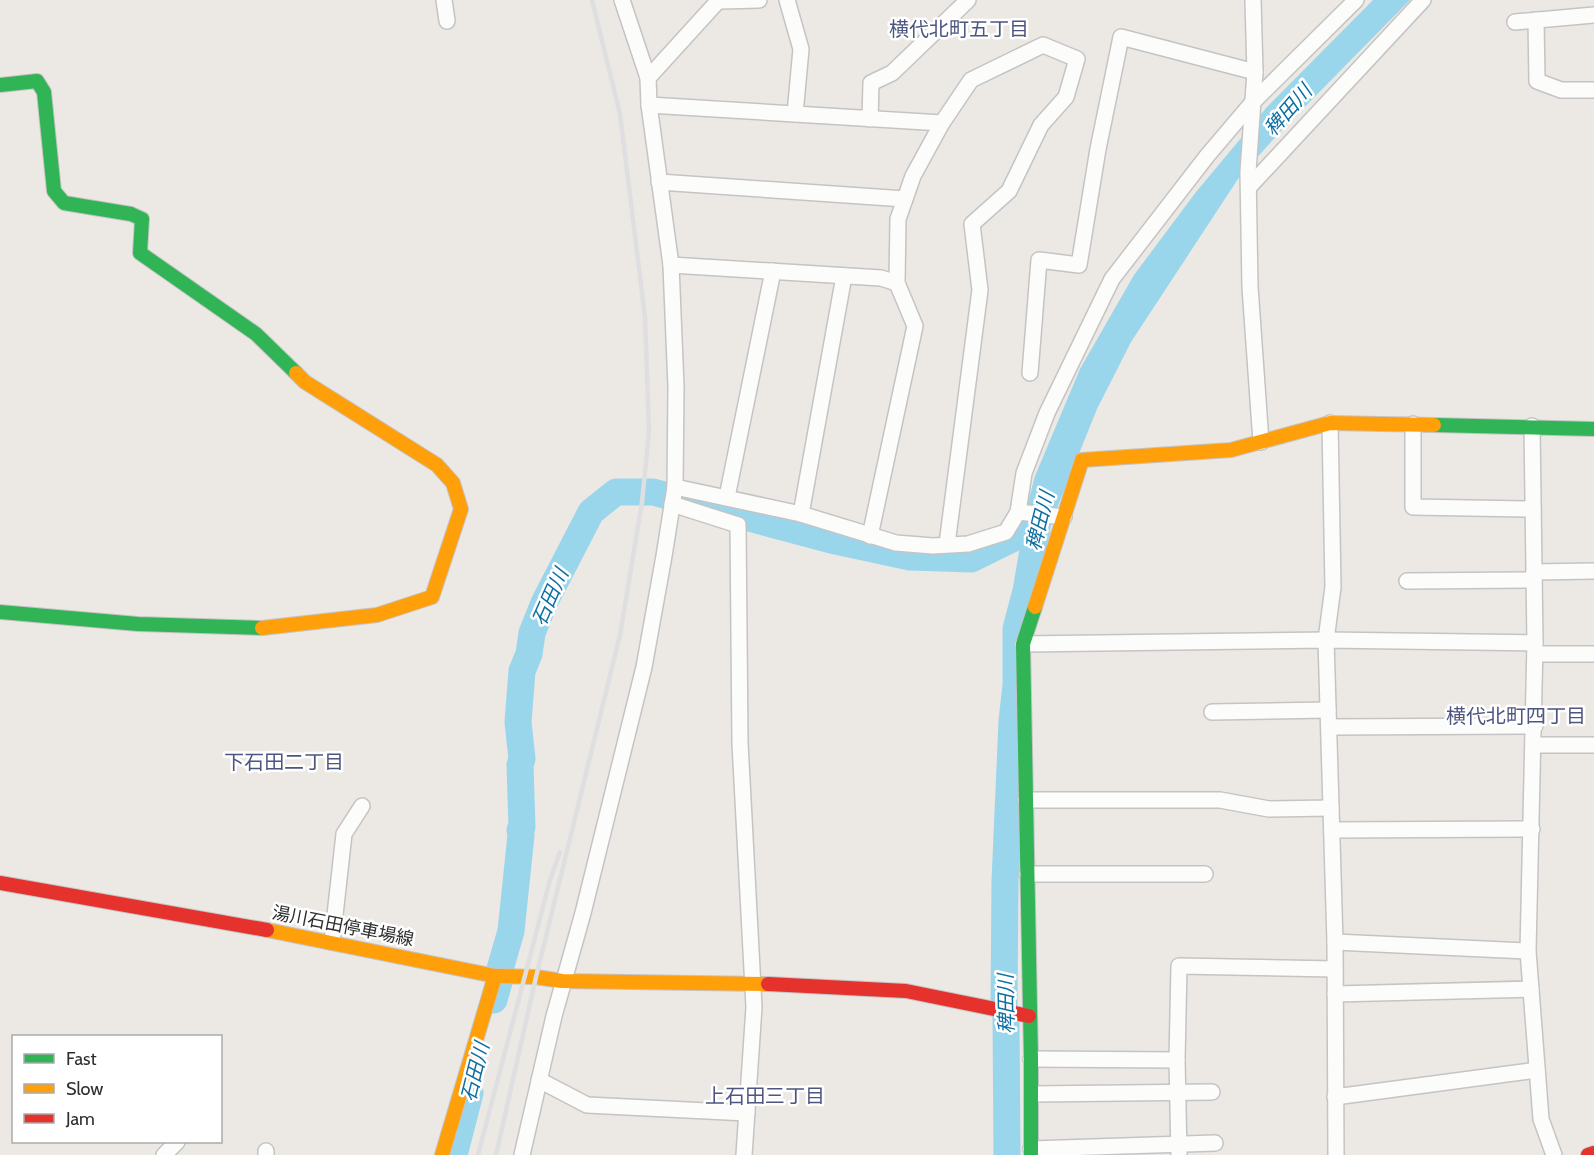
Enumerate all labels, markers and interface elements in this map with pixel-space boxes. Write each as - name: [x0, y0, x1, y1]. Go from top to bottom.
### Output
- district label: 横代北町五丁目: [889, 17, 1029, 41]
- water label: 稗田川: [1259, 78, 1318, 141]
- water label: 稗田川: [1021, 487, 1059, 553]
- water label: 石田川: [527, 563, 574, 629]
- district label: 横代北町四丁目: [1446, 704, 1586, 728]
- district label: 下石田二丁目: [224, 750, 344, 774]
- street label: 湯川石田停車場線: [270, 901, 416, 951]
- water label: 稗田川: [993, 972, 1019, 1034]
- legend: [12, 1035, 222, 1143]
- water label: 石田川: [456, 1038, 494, 1104]
- text: Fast: [66, 1048, 97, 1070]
- text: Slow: [66, 1078, 103, 1100]
- district label: 上石田三丁目: [705, 1084, 825, 1108]
- text: Jam: [65, 1108, 95, 1130]

